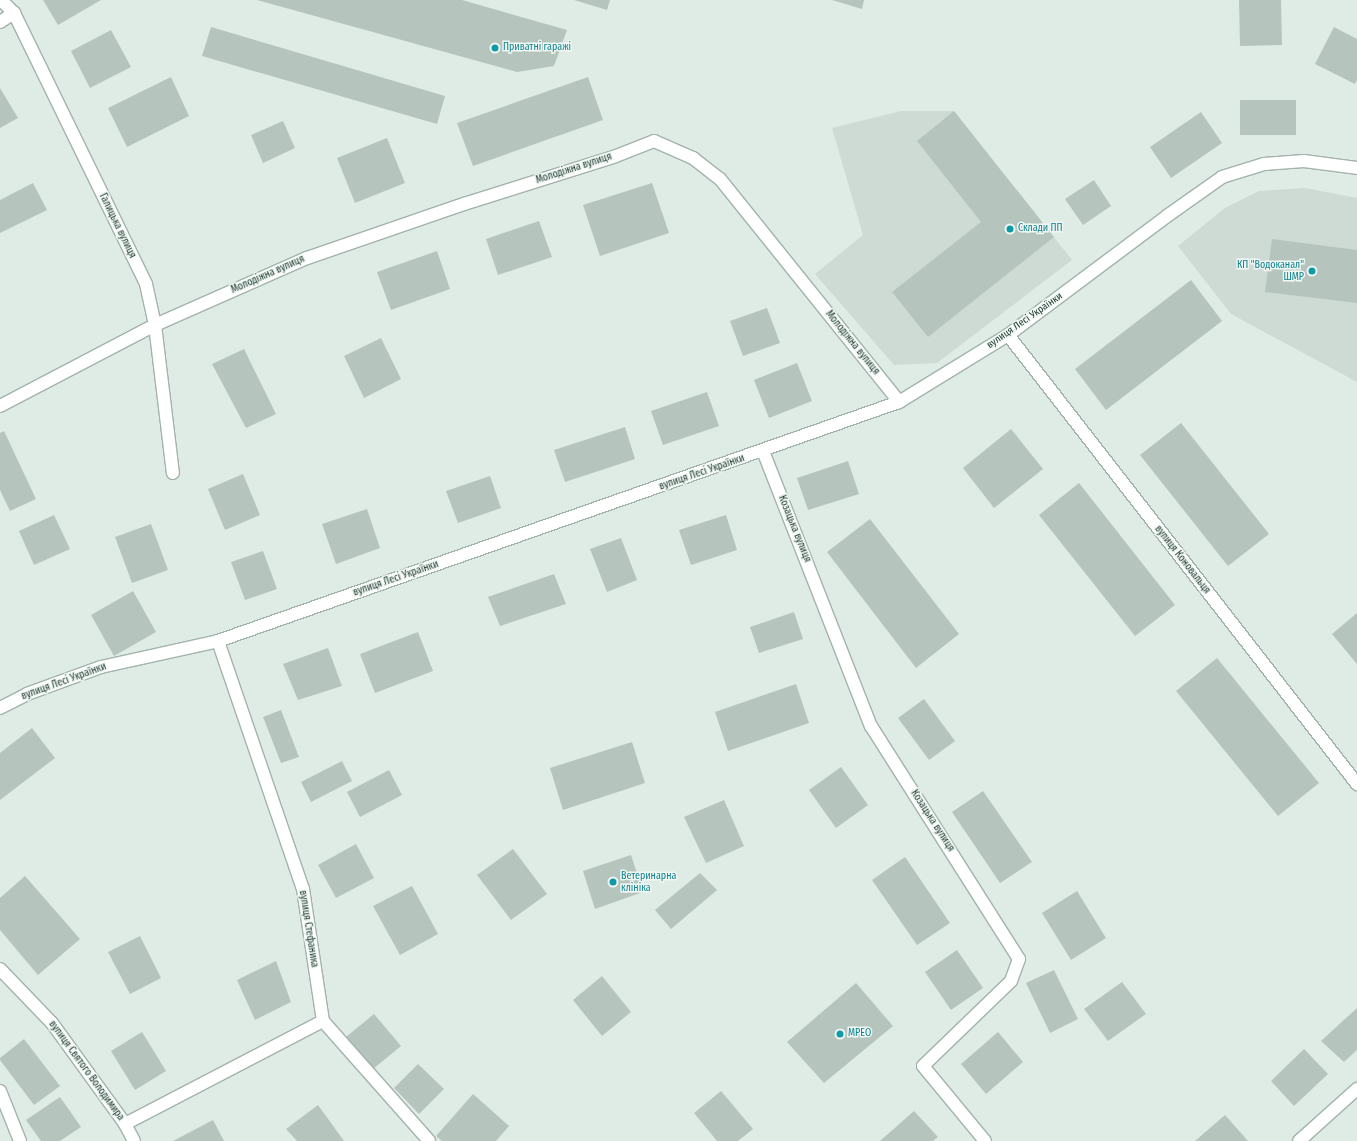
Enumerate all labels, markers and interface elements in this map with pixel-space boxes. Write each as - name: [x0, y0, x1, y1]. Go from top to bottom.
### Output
- place label: Приватні гаражі: [503, 42, 571, 54]
- marker: Приватні гаражі: [490, 43, 500, 53]
- street label: Молодіжна вулиця: [535, 151, 613, 187]
- street label: Галицька вулиця: [96, 192, 138, 260]
- place label: Склади ПП: [1018, 223, 1062, 235]
- marker: Склади ПП: [1005, 224, 1015, 234]
- street label: Молодіжна вулиця: [229, 253, 307, 297]
- place label: КП "Водоканал" ШМР: [1237, 259, 1304, 282]
- marker: КП "Водоканал" ШМР: [1307, 266, 1317, 276]
- street label: вулиця Лесі Українки: [985, 290, 1065, 352]
- street label: Молодіжна вулиця: [822, 308, 882, 378]
- street label: вулиця Лесі Українки: [658, 453, 746, 493]
- street label: Козацька вулиця: [775, 494, 813, 564]
- street label: вулиця Коновальця: [1152, 524, 1212, 596]
- street label: вулиця Лесі Українки: [352, 559, 440, 599]
- street label: вулиця Лесі Українки: [20, 661, 108, 703]
- street label: Козацька вулиця: [908, 788, 956, 854]
- place label: Ветеринарна клініка: [621, 870, 676, 894]
- marker: Ветеринарна клініка: [608, 877, 618, 887]
- street label: вулиця Стефаника: [296, 890, 320, 968]
- street label: вулиця Святого Володимира: [46, 1019, 126, 1123]
- place label: МРЕО: [848, 1028, 871, 1040]
- marker: МРЕО: [835, 1029, 845, 1039]

